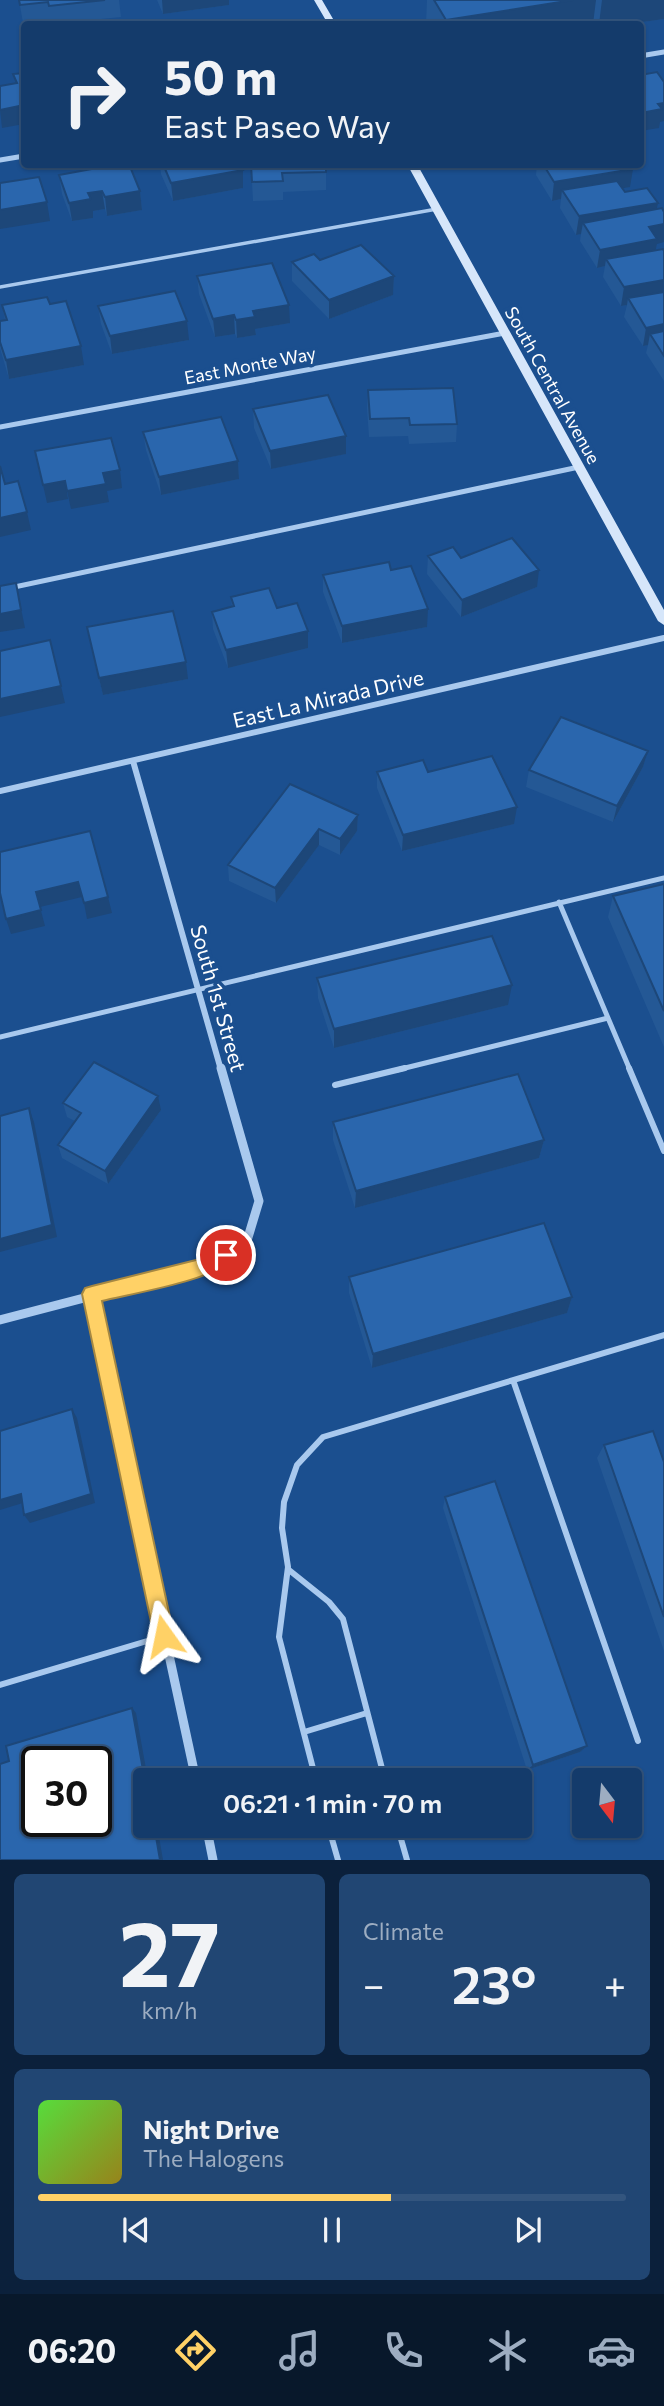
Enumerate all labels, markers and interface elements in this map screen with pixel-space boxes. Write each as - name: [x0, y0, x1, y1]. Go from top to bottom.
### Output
- text: 50 m: [164, 45, 277, 105]
- icon: right: [49, 49, 140, 140]
- text: East Paseo Way: [164, 105, 391, 145]
- street label: South Central Avenue: [501, 302, 605, 468]
- street label: East Monte Way: [182, 341, 318, 389]
- street label: East La Mirada Drive: [230, 664, 426, 732]
- street label: South 1st Street: [186, 922, 252, 1074]
- pin: [196, 1225, 256, 1285]
- icon: arrive: [207, 1236, 245, 1274]
- position arrow: [127, 1599, 201, 1673]
- speed limit sign: 30: [21, 1746, 112, 1837]
- north arrow: [572, 1768, 642, 1838]
- map controls: [572, 1768, 642, 1838]
- text: 06:21 · 1 min · 70 m: [223, 1787, 442, 1818]
- text: 27: [119, 1894, 220, 2006]
- text: Climate: [363, 1917, 444, 1945]
- text: 23°: [452, 1951, 537, 2015]
- text: −: [363, 1960, 385, 2007]
- text: +: [604, 1960, 626, 2007]
- text: km/h: [142, 1996, 197, 2024]
- text: Night Drive: [143, 2113, 279, 2144]
- text: The Halogens: [143, 2144, 284, 2172]
- icon: previous: [117, 2211, 155, 2249]
- icon: pause: [313, 2211, 351, 2249]
- icon: next: [509, 2211, 547, 2249]
- icon: directions: [171, 2326, 220, 2375]
- icon: music: [275, 2326, 324, 2375]
- icon: phone: [379, 2326, 428, 2375]
- icon: climate: [483, 2326, 532, 2375]
- icon: car: [587, 2326, 636, 2375]
- text: 06:20: [28, 2330, 116, 2370]

